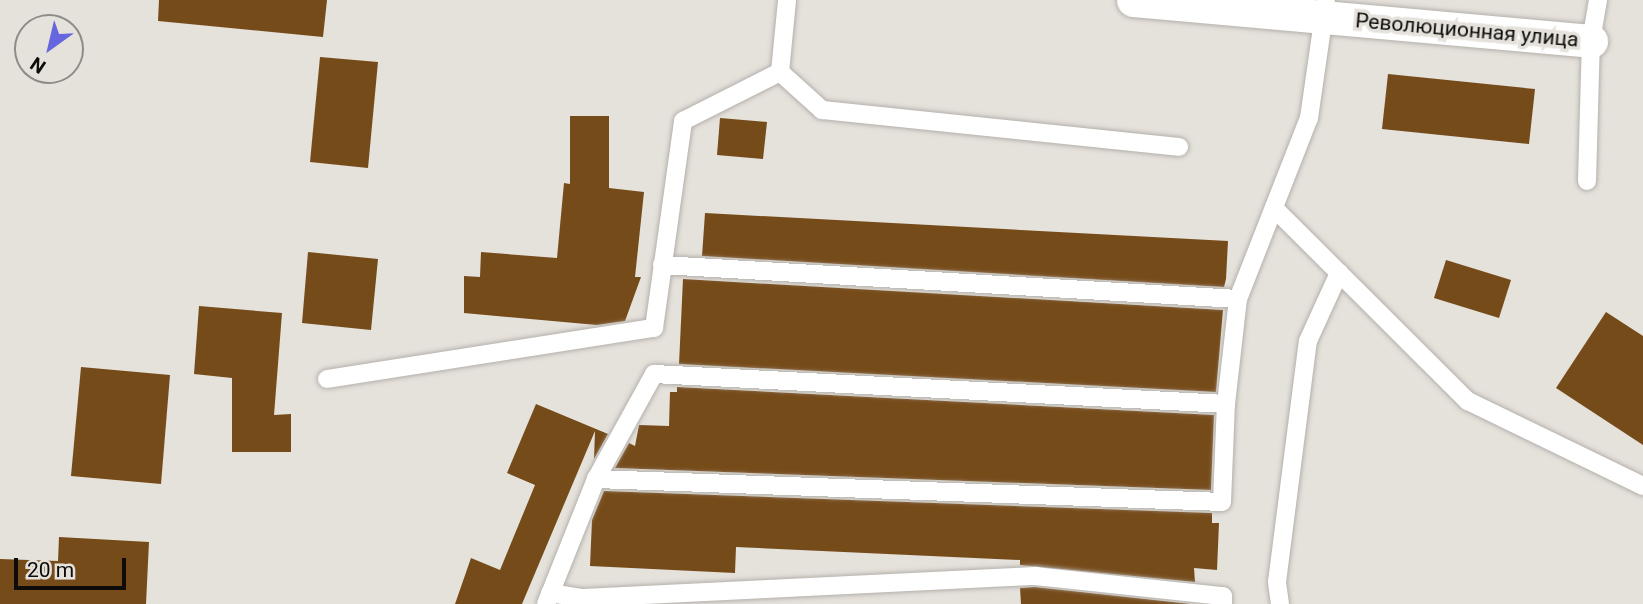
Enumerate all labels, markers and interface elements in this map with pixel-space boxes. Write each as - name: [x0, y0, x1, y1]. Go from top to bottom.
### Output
- street label: Революционная улица: [1354, 8, 1580, 52]
- north arrow: [14, 14, 84, 84]
- text: N: [26, 52, 50, 78]
- scale bar: [18, 544, 130, 588]
- text: 20 m: [27, 558, 74, 582]

